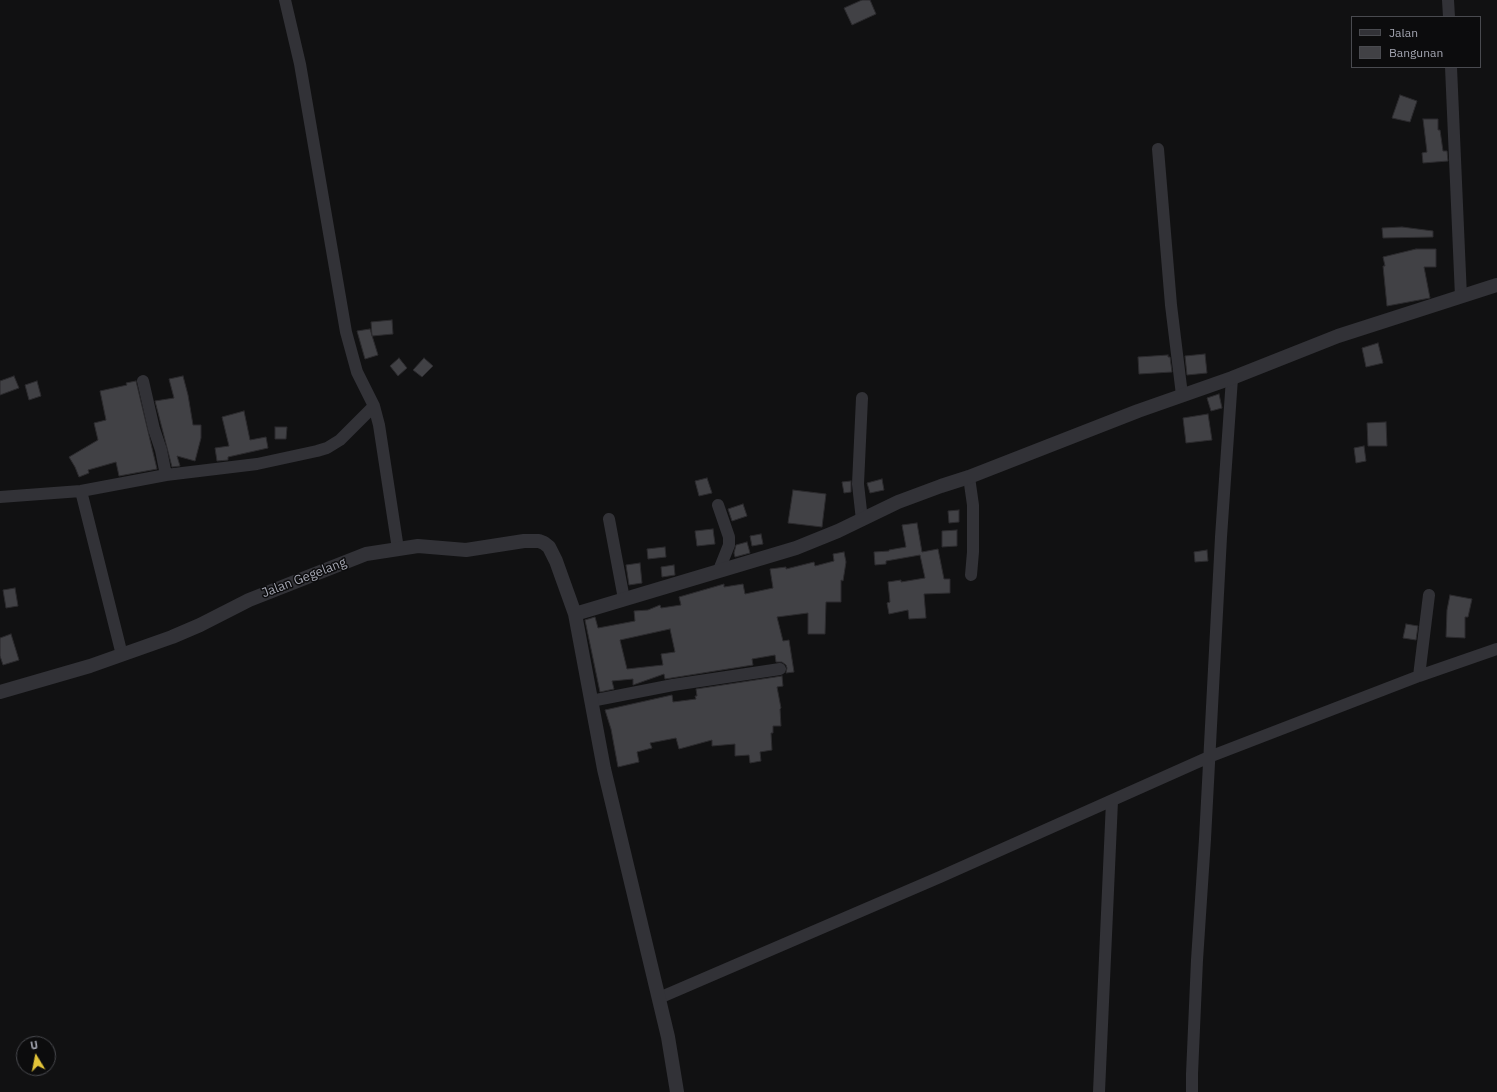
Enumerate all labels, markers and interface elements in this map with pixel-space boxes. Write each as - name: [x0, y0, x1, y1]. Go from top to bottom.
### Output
- legend: [1351, 16, 1481, 68]
- text: Jalan: [1389, 25, 1418, 40]
- text: Bangunan: [1389, 45, 1443, 60]
- street label: Jalan Gegelang: [260, 555, 348, 601]
- north arrow: [16, 1036, 56, 1076]
- text: U: [29, 1038, 39, 1053]

